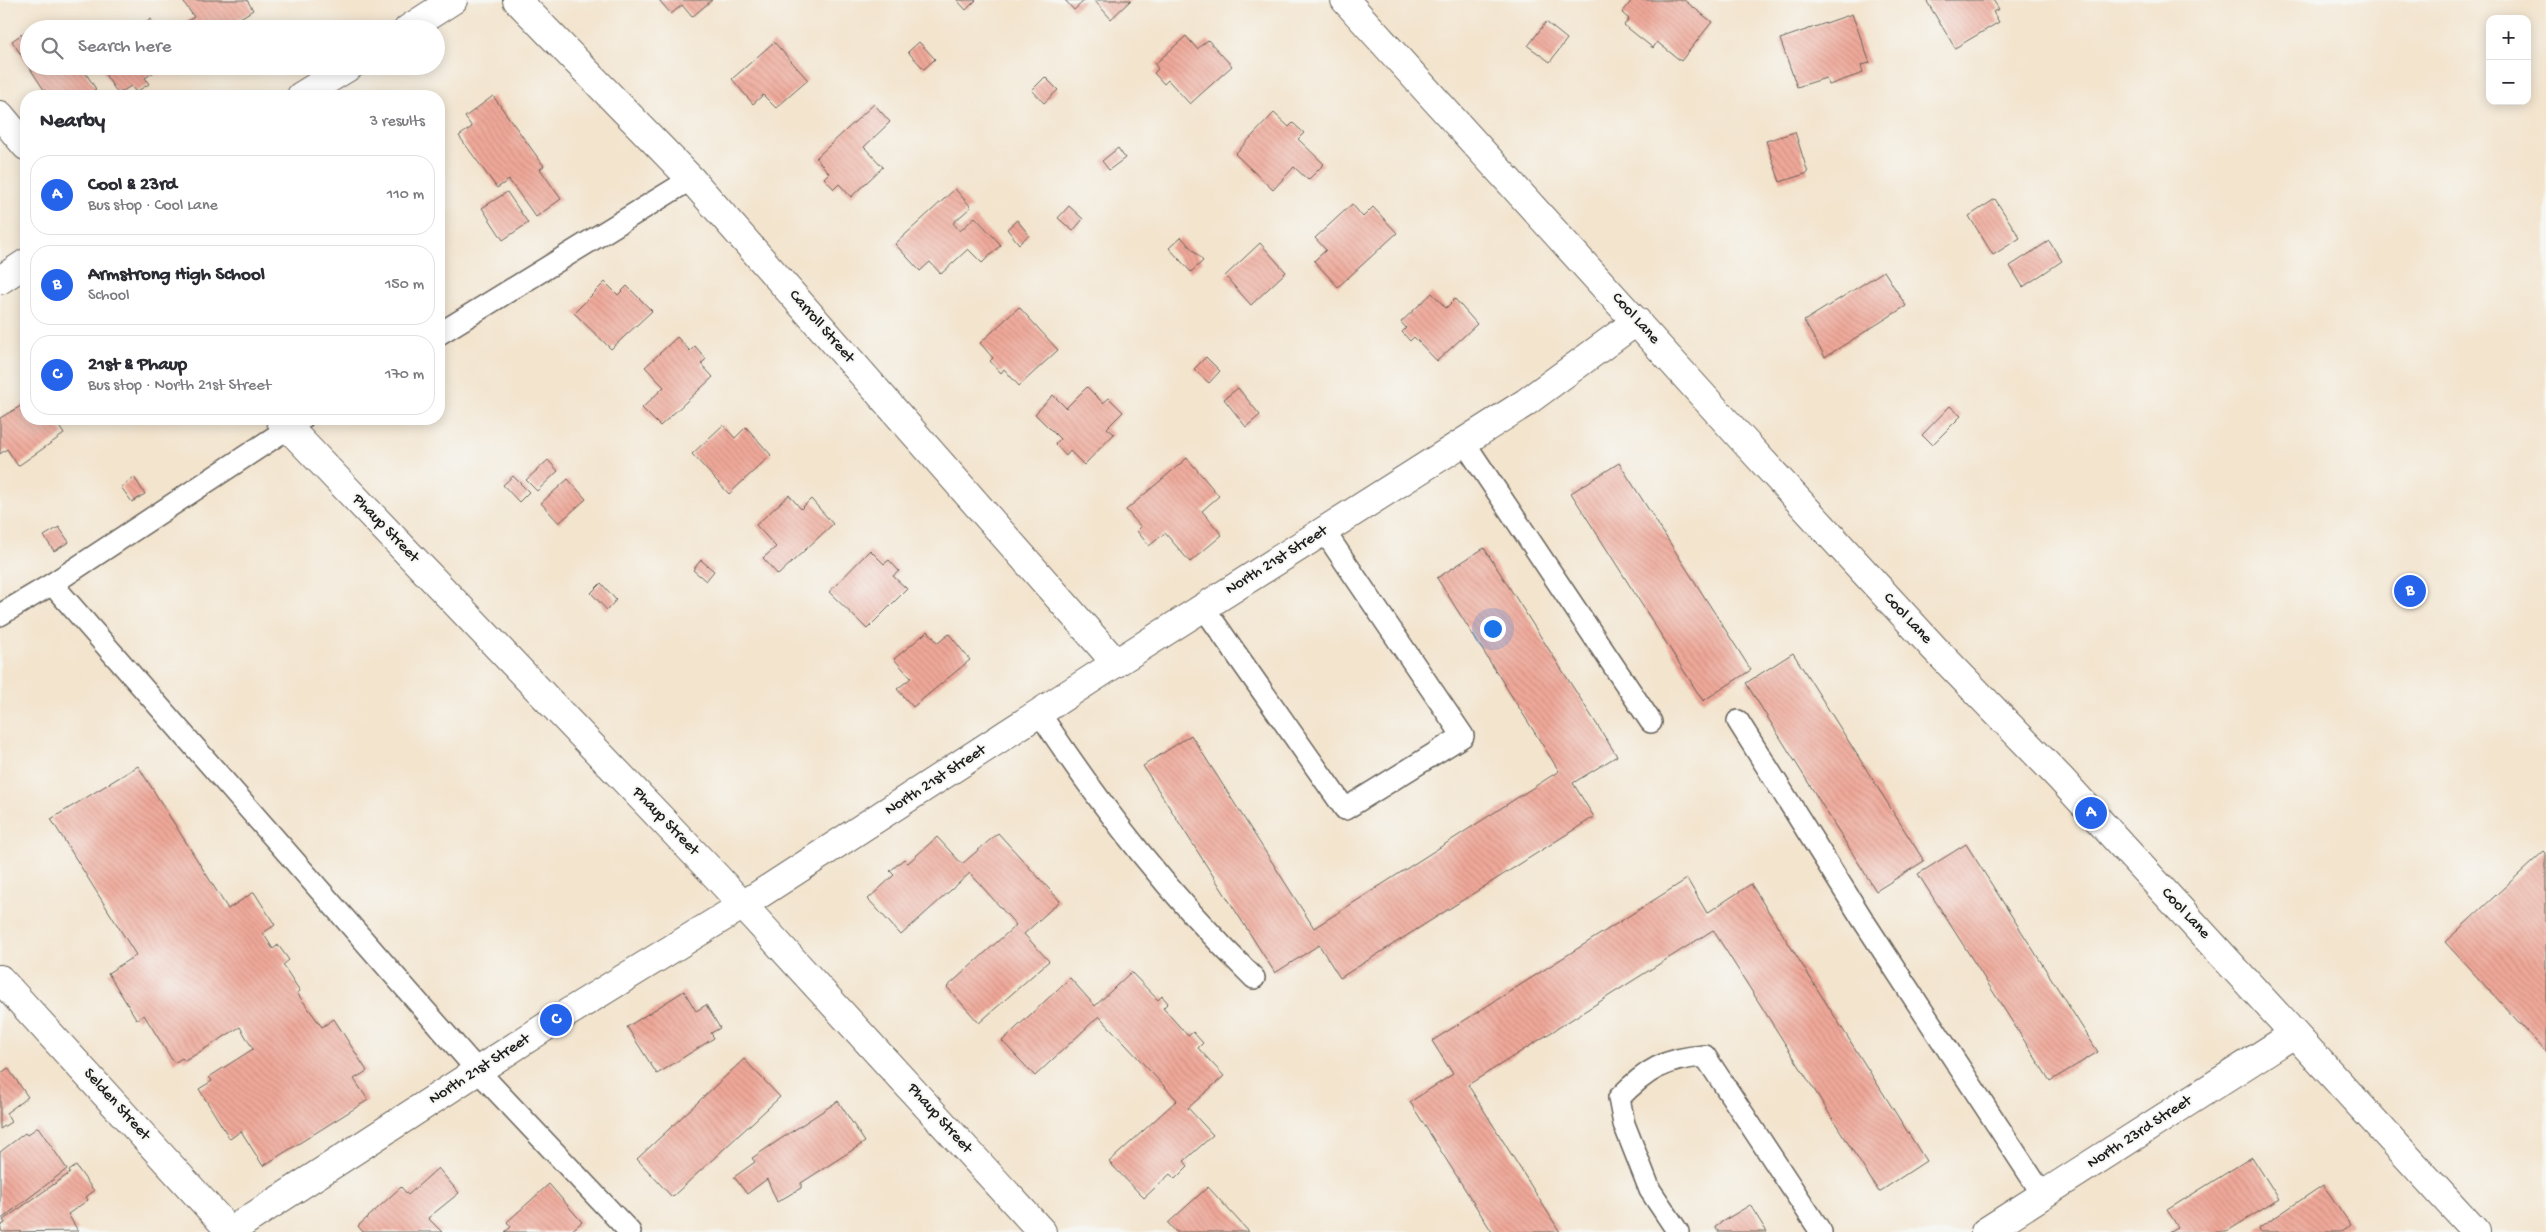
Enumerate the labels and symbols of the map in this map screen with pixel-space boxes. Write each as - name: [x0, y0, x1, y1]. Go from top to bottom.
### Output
- street label: Carroll Street: [784, 287, 859, 369]
- street label: Cool Lane: [1607, 289, 1664, 349]
- street label: Phaup Street: [347, 490, 423, 568]
- street label: North 21st Street: [1223, 521, 1333, 600]
- pin: B: [2394, 572, 2426, 610]
- street label: Cool Lane: [1878, 589, 1936, 649]
- your location: [1480, 616, 1506, 642]
- street label: North 21st Street: [882, 741, 991, 821]
- street label: Phaup Street: [627, 783, 703, 861]
- pin: A: [2075, 794, 2107, 832]
- street label: Cool Lane: [2156, 884, 2214, 944]
- pin: C: [540, 1001, 572, 1039]
- street label: North 21st Street: [426, 1030, 535, 1110]
- street label: Selden Street: [79, 1065, 154, 1146]
- street label: Phaup Street: [902, 1079, 977, 1159]
- street label: North 23rd Street: [2084, 1091, 2197, 1174]

